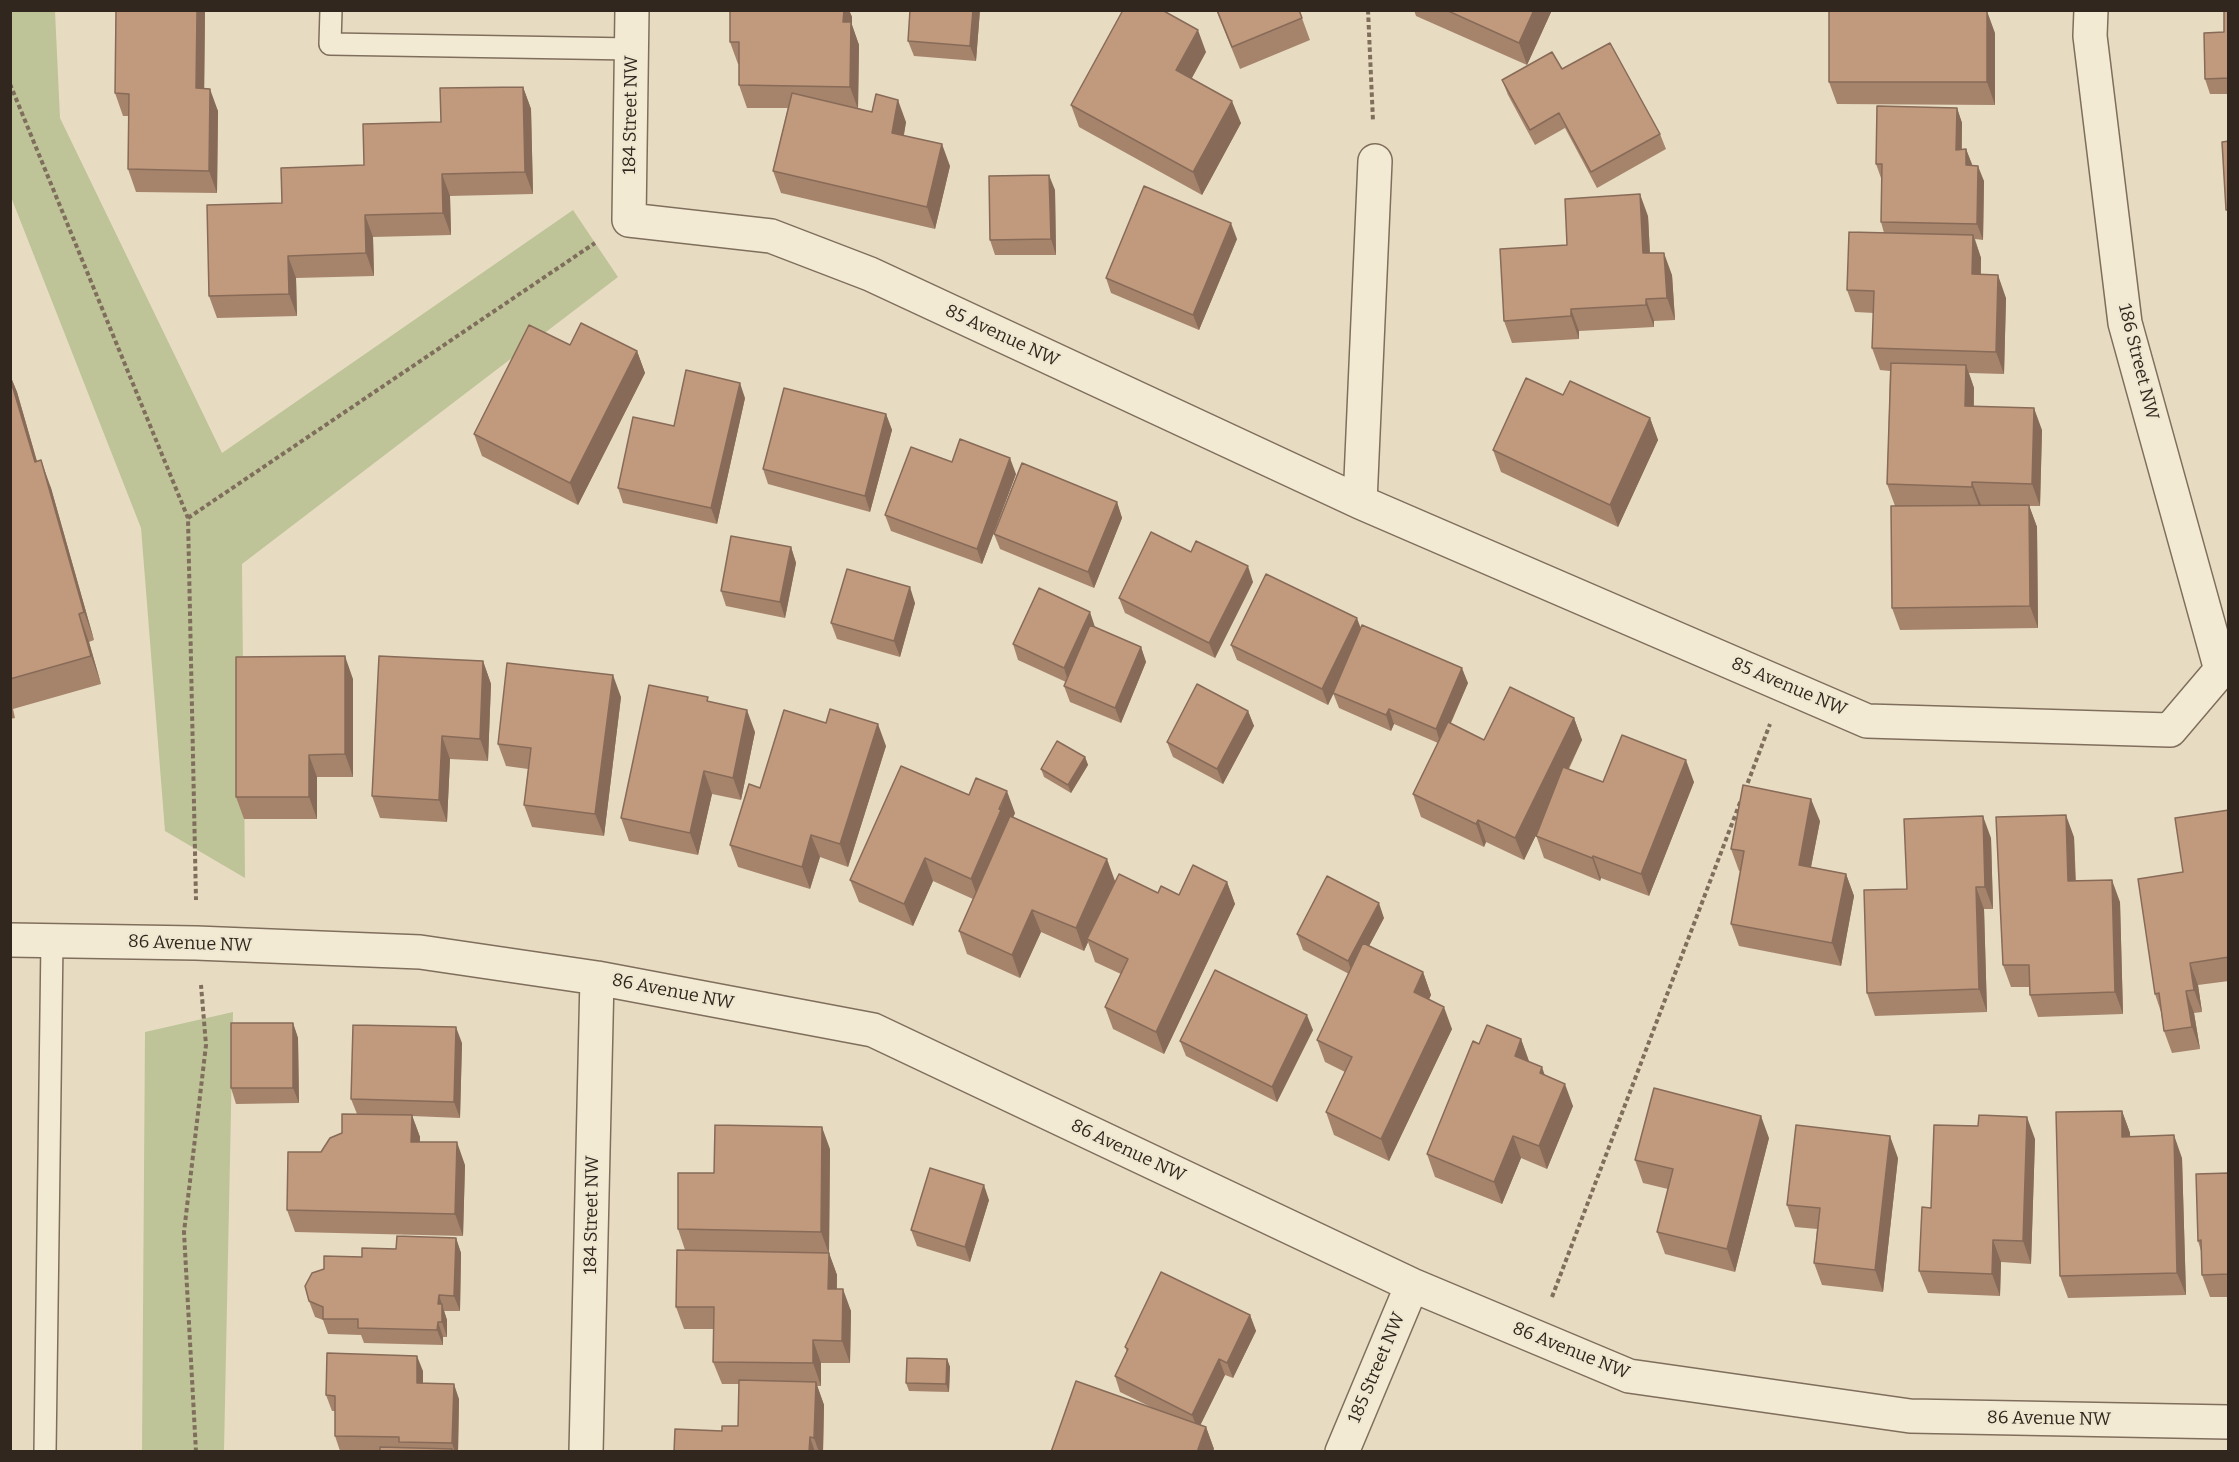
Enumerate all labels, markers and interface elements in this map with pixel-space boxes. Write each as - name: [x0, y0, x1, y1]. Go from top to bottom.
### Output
- street label: 184 Street NW: [619, 55, 643, 175]
- street label: 85 Avenue NW: [942, 300, 1062, 372]
- street label: 186 Street NW: [2113, 302, 2163, 422]
- street label: 85 Avenue NW: [1728, 653, 1850, 721]
- street label: 86 Avenue NW: [128, 931, 252, 957]
- street label: 86 Avenue NW: [610, 970, 736, 1014]
- street label: 86 Avenue NW: [1067, 1115, 1189, 1187]
- street label: 184 Street NW: [580, 1155, 604, 1275]
- street label: 185 Street NW: [1344, 1309, 1410, 1427]
- street label: 86 Avenue NW: [1509, 1318, 1633, 1384]
- street label: 86 Avenue NW: [1987, 1407, 2111, 1431]

